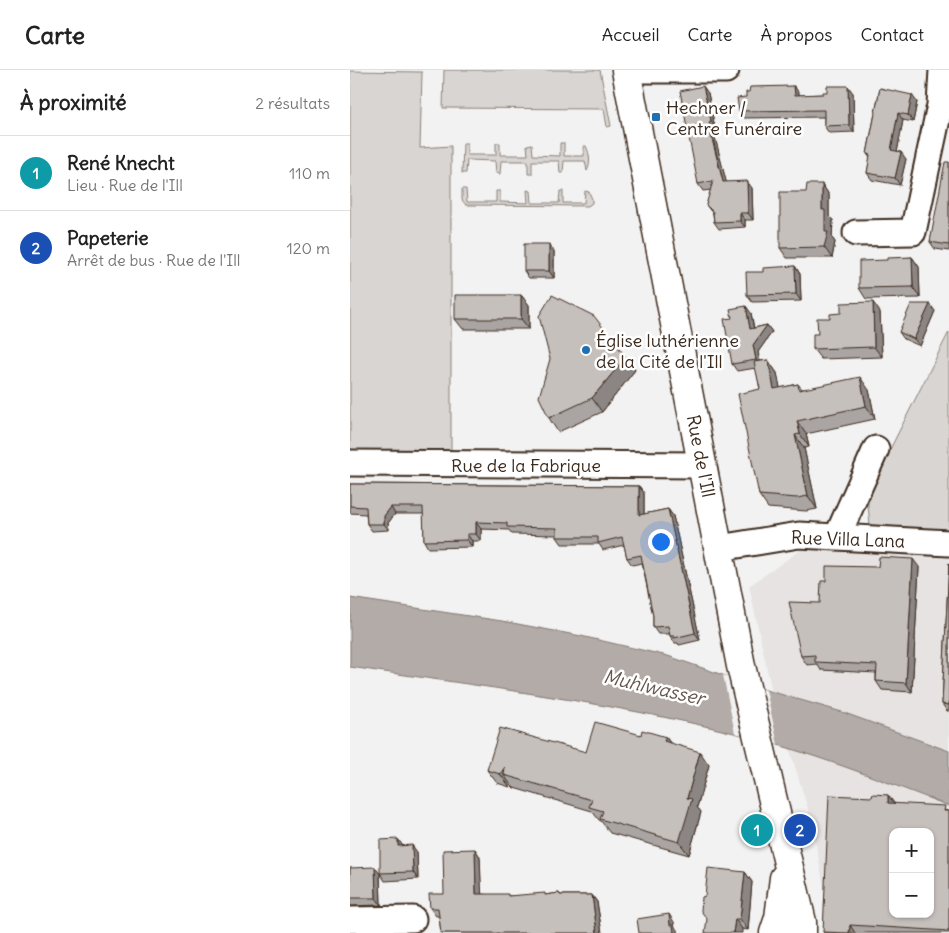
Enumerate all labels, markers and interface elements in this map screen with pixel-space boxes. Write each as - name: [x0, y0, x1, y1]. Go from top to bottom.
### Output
- text: Carte: [25, 20, 85, 50]
- text: Accueil: [602, 23, 660, 46]
- text: Carte: [688, 23, 733, 46]
- text: À propos: [761, 23, 832, 46]
- text: Contact: [860, 23, 924, 46]
- text: À proximité: [20, 89, 127, 116]
- text: 2 résultats: [255, 93, 330, 113]
- place label: Hechner / Centre Funéraire: [666, 96, 802, 140]
- marker: Hechner / Centre Funéraire: [650, 111, 662, 123]
- text: René Knecht: [67, 151, 175, 175]
- text: 1: [33, 163, 39, 183]
- text: 110 m: [289, 163, 330, 183]
- text: Lieu · Rue de l'Ill: [67, 175, 183, 195]
- text: Papeterie: [67, 226, 149, 250]
- text: 2: [32, 238, 40, 258]
- text: 120 m: [287, 238, 330, 258]
- text: Arrêt de bus · Rue de l'Ill: [67, 250, 240, 270]
- place label: Église luthérienne de la Cité de l'Ill: [596, 329, 739, 373]
- marker: Église luthérienne de la Cité de l'Ill: [580, 344, 592, 356]
- street label: Rue de l'Ill: [682, 413, 720, 499]
- street label: Rue de la Fabrique: [451, 454, 601, 477]
- street label: Rue Villa Lana: [790, 526, 906, 552]
- your location: [648, 529, 674, 555]
- water label: Muhlwasser: [601, 664, 709, 711]
- pin: 1: [741, 811, 773, 849]
- pin: 2: [784, 811, 816, 849]
- map controls: [889, 828, 934, 918]
- button: +: [889, 828, 934, 873]
- button: −: [889, 873, 934, 918]

